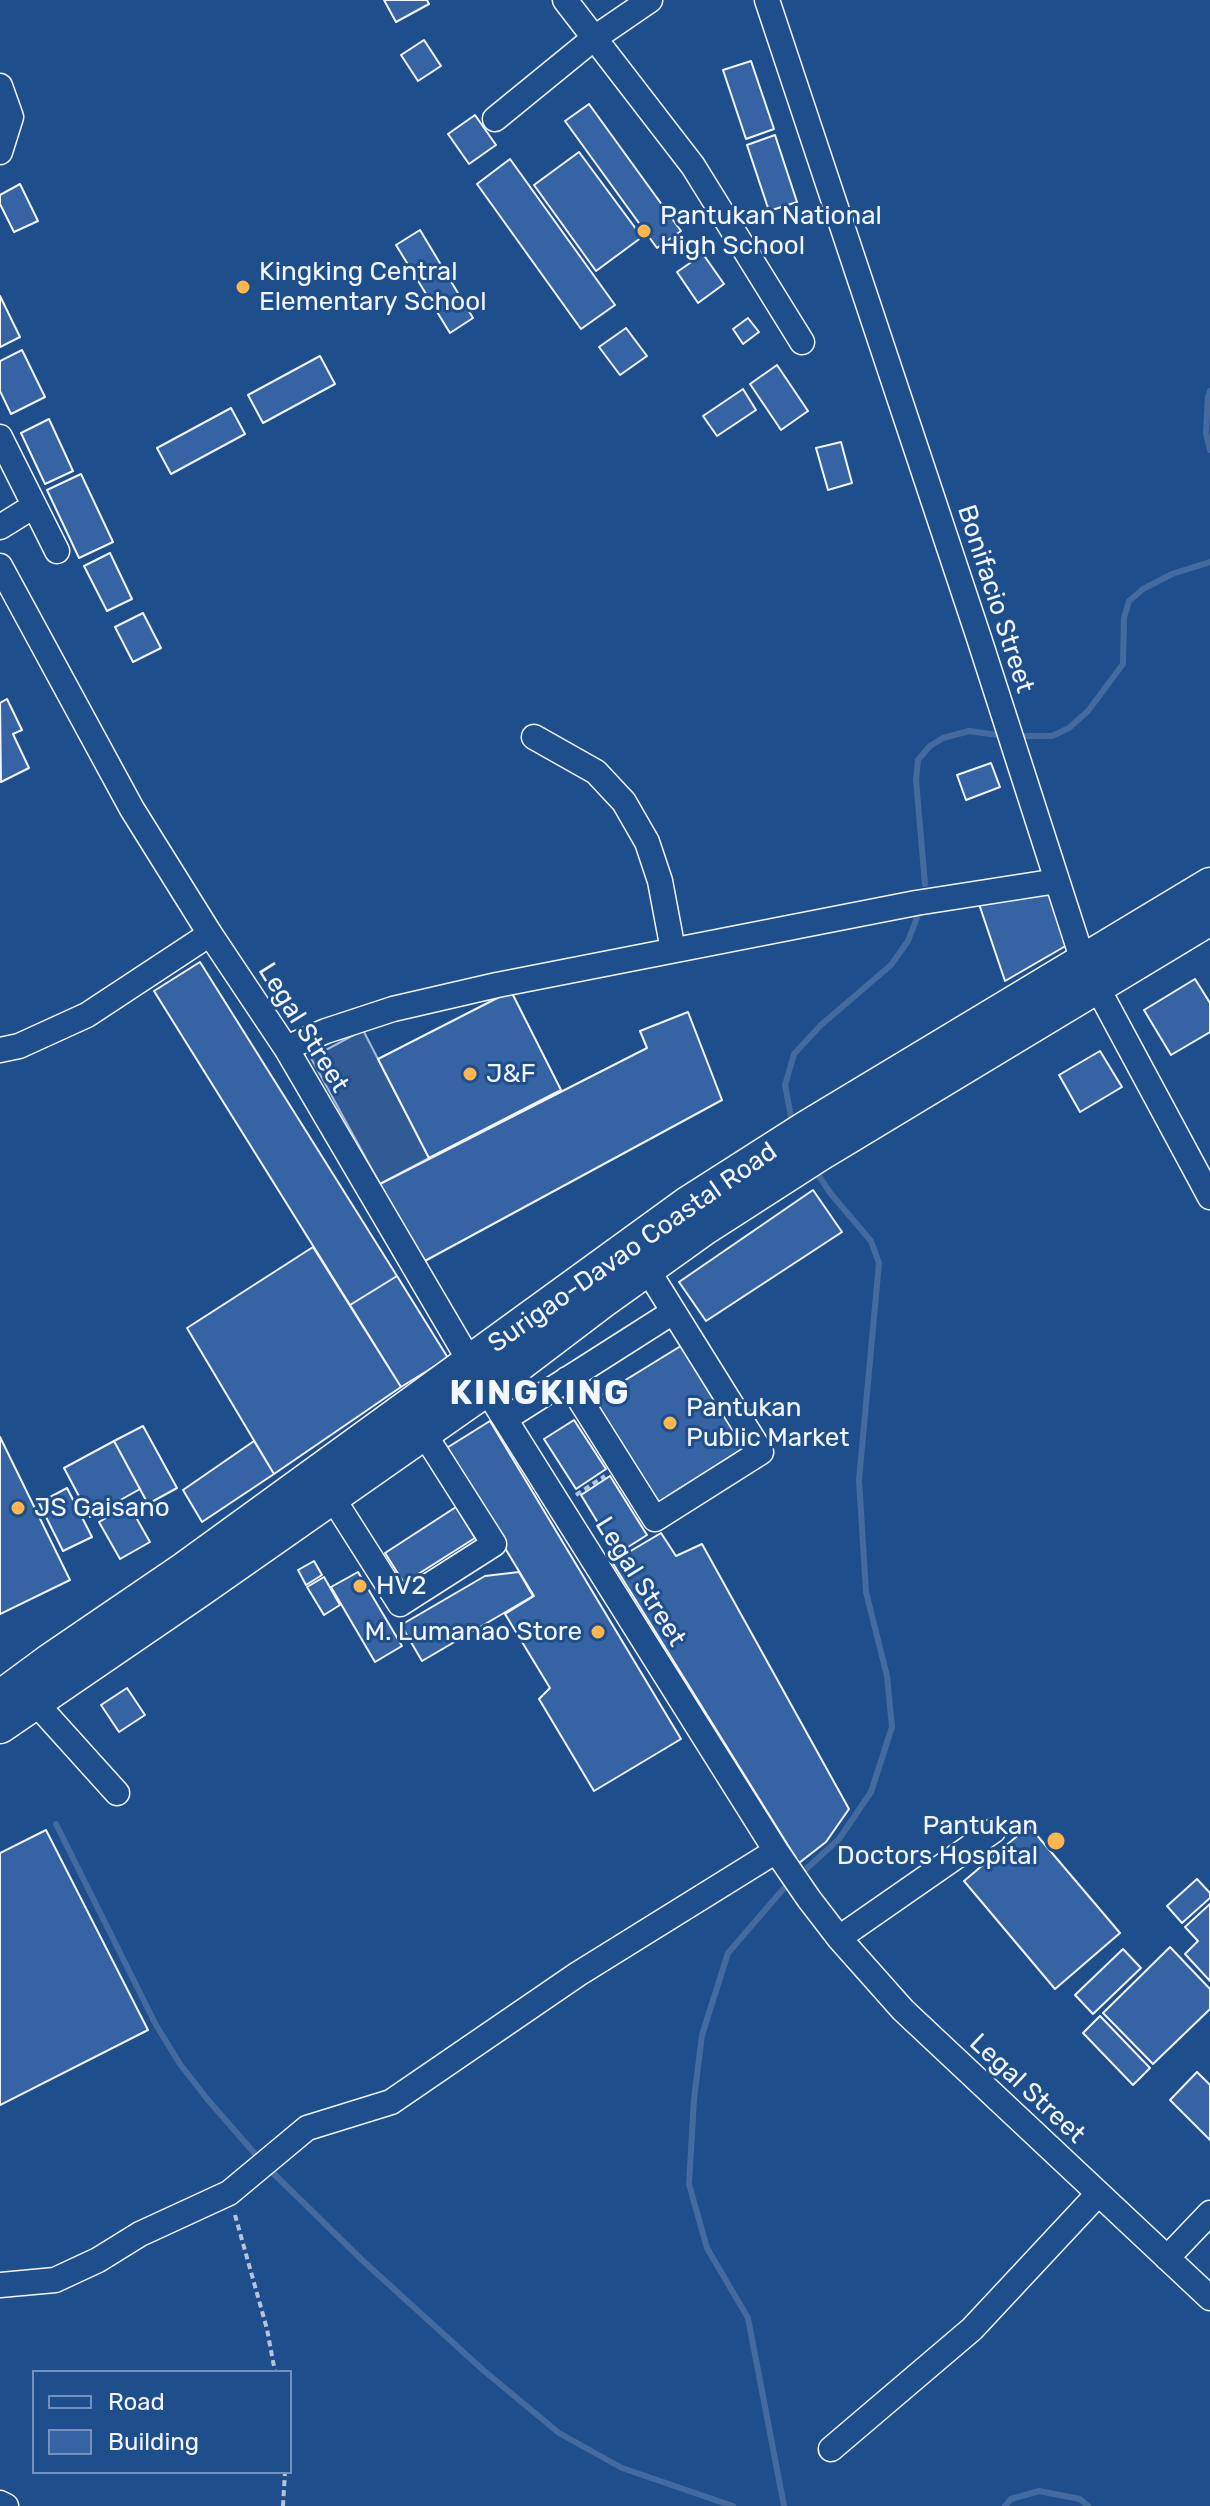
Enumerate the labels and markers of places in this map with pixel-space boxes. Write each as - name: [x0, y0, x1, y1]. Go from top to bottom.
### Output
- place label: Pantukan National High School: [660, 200, 882, 262]
- marker: Pantukan National High School: [635, 222, 653, 240]
- place label: Kingking Central Elementary School: [259, 256, 487, 318]
- marker: Kingking Central Elementary School: [234, 278, 252, 296]
- place label: J&F: [486, 1058, 536, 1090]
- marker: J&F: [461, 1065, 479, 1083]
- place label: Pantukan Public Market: [686, 1392, 849, 1454]
- marker: Pantukan Public Market: [661, 1414, 679, 1432]
- place label: JS Gaisano: [34, 1492, 170, 1524]
- marker: JS Gaisano: [9, 1499, 27, 1517]
- place label: HV2: [376, 1570, 427, 1602]
- marker: HV2: [351, 1577, 369, 1595]
- place label: M. Lumanao Store: [364, 1616, 582, 1648]
- marker: M. Lumanao Store: [589, 1623, 607, 1641]
- place label: Pantukan Doctors Hospital: [837, 1810, 1038, 1872]
- marker: Pantukan Doctors Hospital: [1045, 1830, 1067, 1852]

